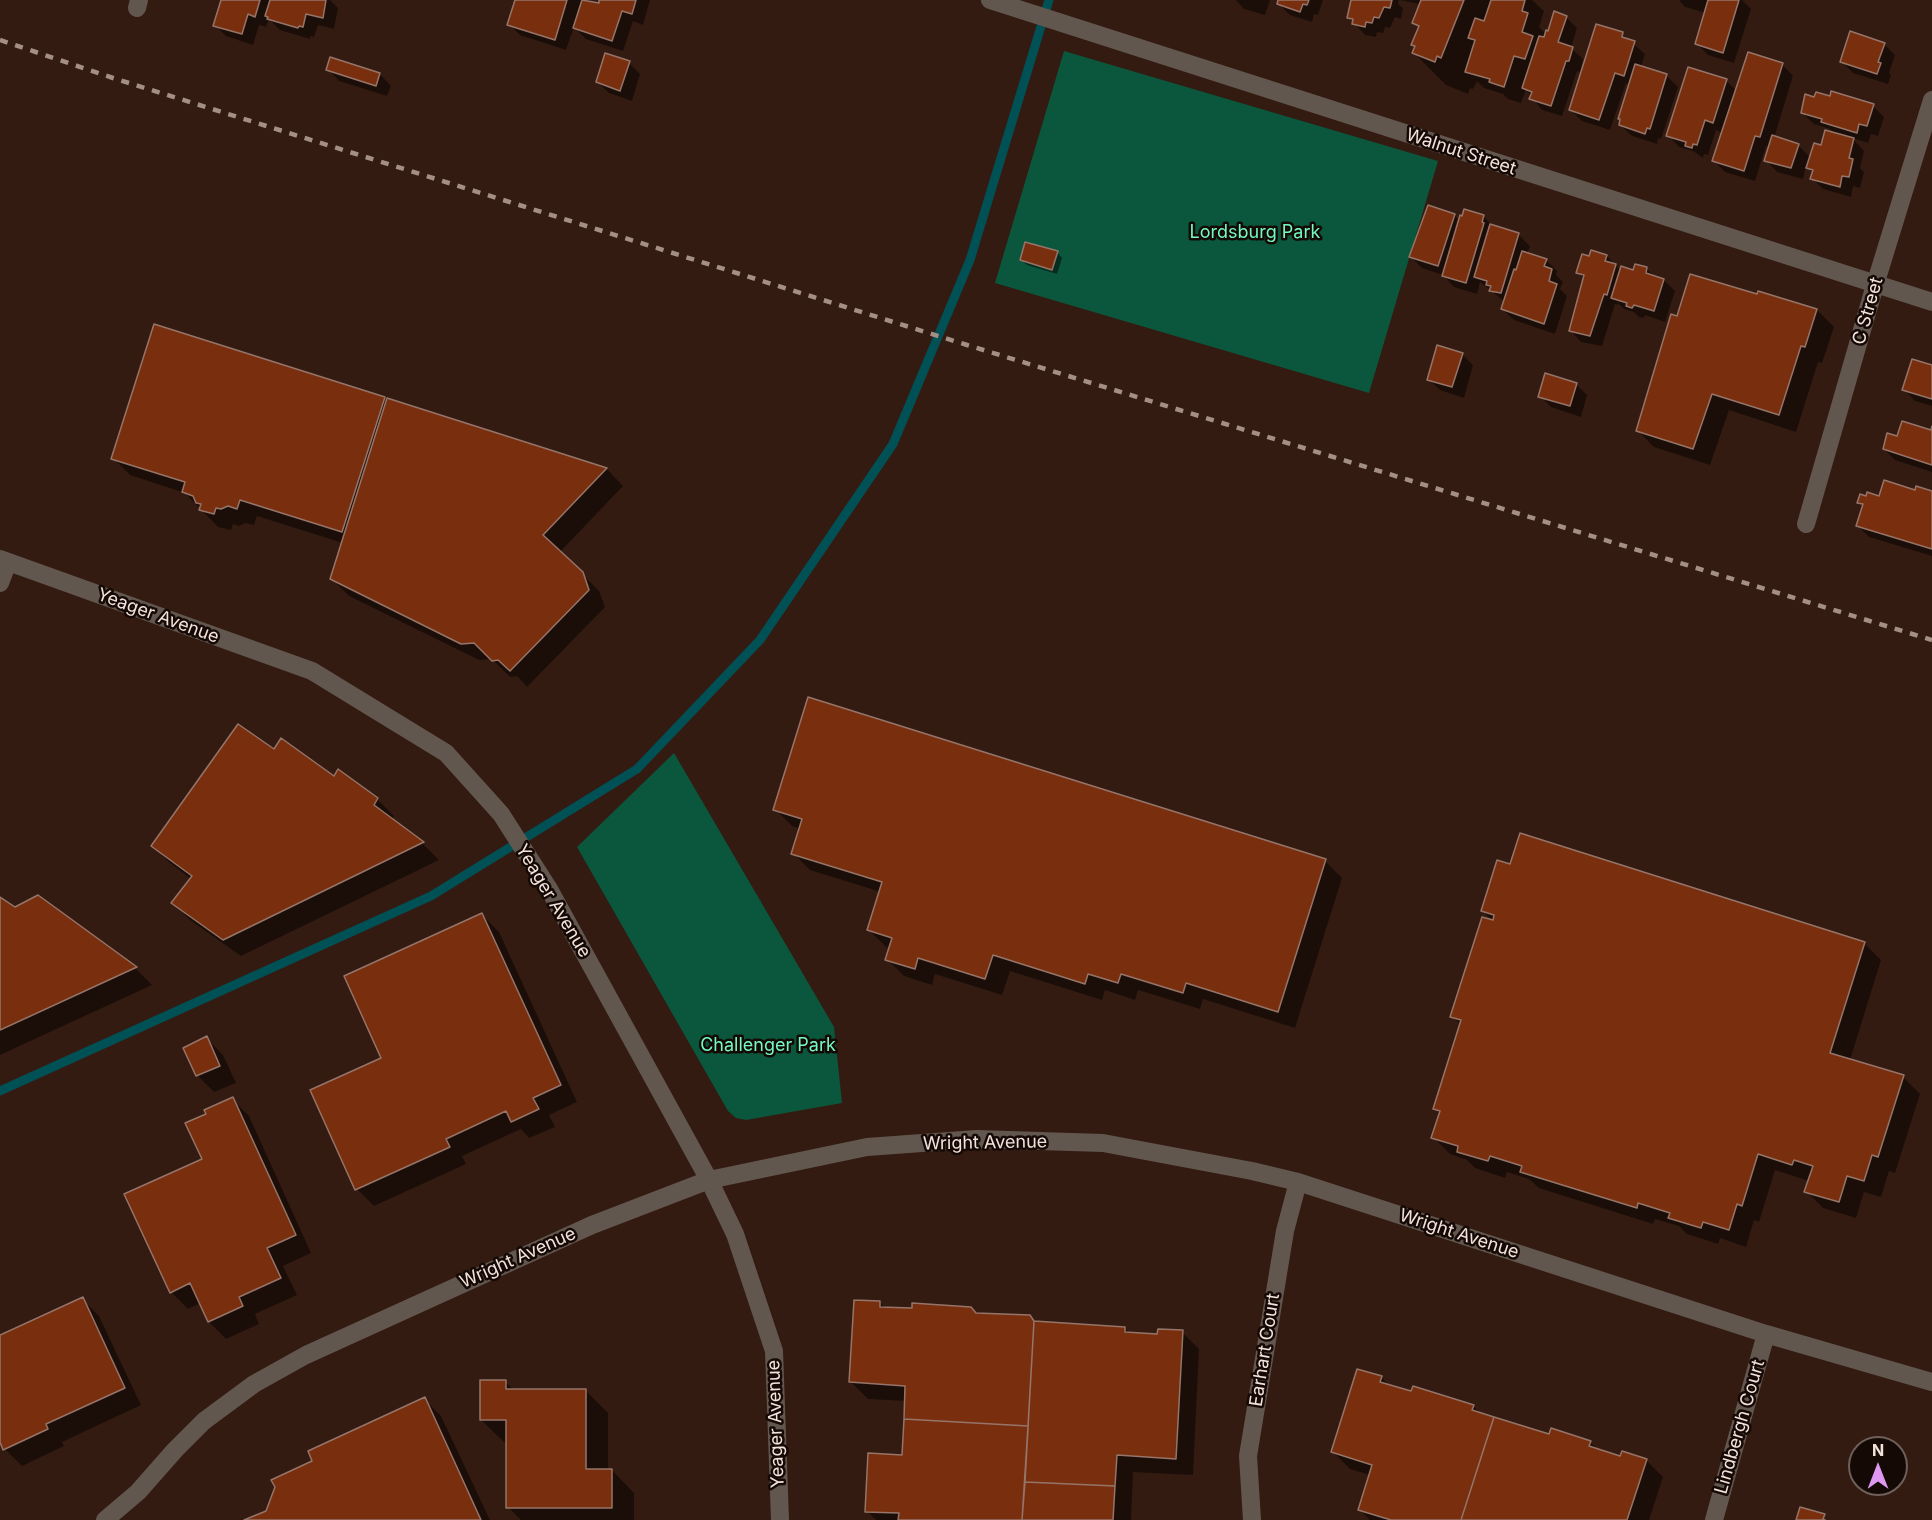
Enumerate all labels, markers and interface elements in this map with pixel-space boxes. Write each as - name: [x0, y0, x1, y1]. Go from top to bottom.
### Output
- street label: Walnut Street: [1403, 124, 1519, 180]
- park label: Lordsburg Park: [1190, 222, 1320, 244]
- street label: C Street: [1848, 275, 1888, 347]
- street label: Yeager Avenue: [94, 584, 222, 648]
- street label: Yeager Avenue: [511, 840, 595, 962]
- park label: Challenger Park: [700, 1035, 836, 1057]
- street label: Wright Avenue: [923, 1131, 1047, 1155]
- street label: Wright Avenue: [1397, 1205, 1521, 1263]
- street label: Wright Avenue: [457, 1223, 579, 1293]
- street label: Earhart Court: [1245, 1292, 1285, 1408]
- street label: Lindbergh Court: [1711, 1357, 1769, 1497]
- street label: Yeager Avenue: [763, 1360, 789, 1488]
- north arrow: [1848, 1436, 1908, 1496]
- text: N: [1872, 1440, 1884, 1460]

